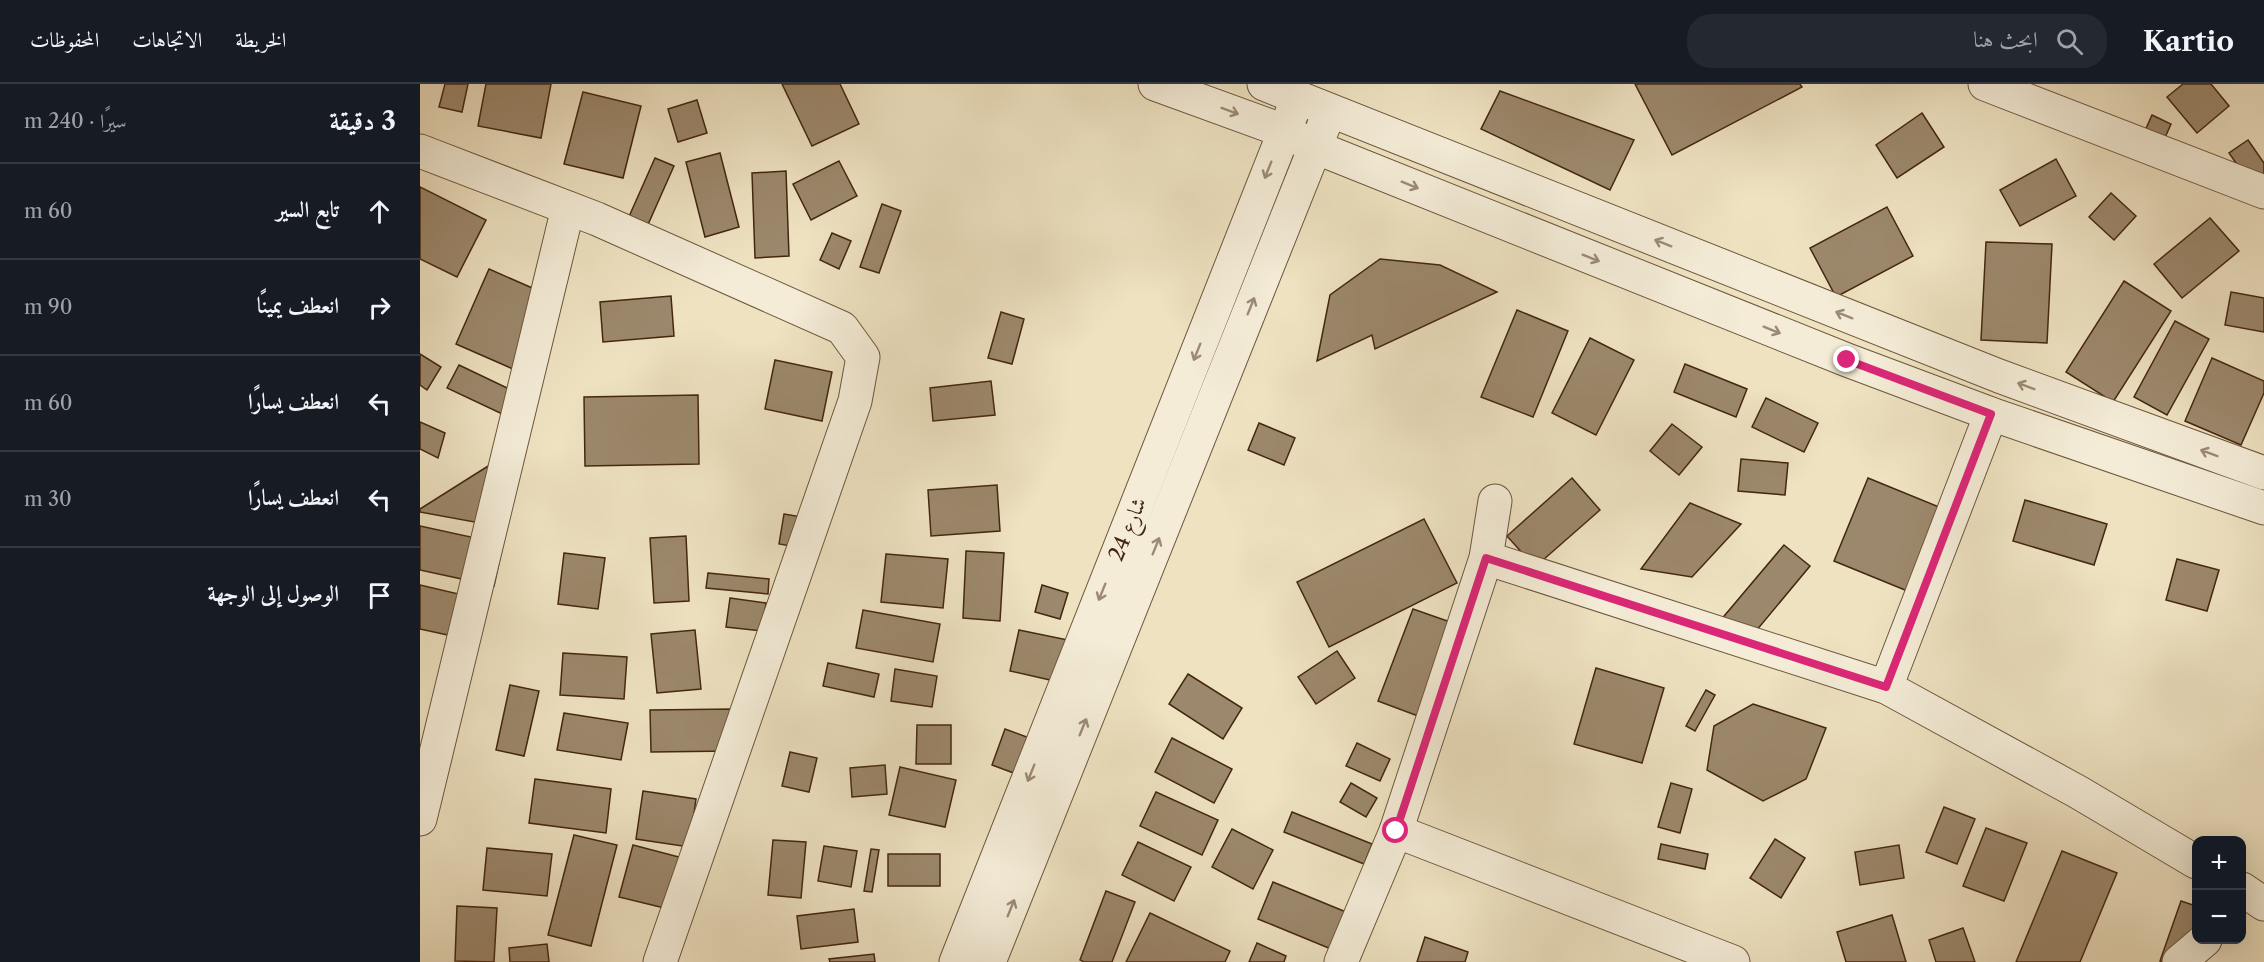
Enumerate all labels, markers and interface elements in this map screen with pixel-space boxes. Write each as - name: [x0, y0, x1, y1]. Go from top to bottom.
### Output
- search box: [1687, 14, 2107, 68]
- text: Kartio: [2143, 24, 2234, 58]
- icon: search: [2053, 25, 2086, 58]
- text: ابحث هنا: [1973, 26, 2038, 53]
- text: المحفوظات: [30, 27, 99, 52]
- text: الاتجاهات: [132, 27, 202, 52]
- text: الخريطة: [235, 27, 286, 52]
- text: 3 دقيقة: [329, 105, 396, 137]
- one-way arrow: [1220, 107, 1239, 118]
- text: سيرًا · 240 m: [24, 109, 127, 133]
- one-way arrow: [1262, 161, 1273, 179]
- one-way arrow: [1401, 180, 1419, 191]
- icon: ahead: [363, 195, 396, 228]
- text: تابع السير: [276, 196, 339, 223]
- text: 60 m: [24, 199, 72, 223]
- one-way arrow: [1654, 237, 1673, 248]
- one-way arrow: [1582, 253, 1600, 264]
- icon: right: [363, 291, 396, 324]
- text: انعطف يمينًا: [257, 292, 339, 319]
- text: 90 m: [24, 295, 72, 319]
- one-way arrow: [1247, 297, 1258, 316]
- one-way arrow: [1836, 309, 1854, 320]
- one-way arrow: [1763, 325, 1781, 336]
- one-way arrow: [1191, 342, 1202, 361]
- route end: [1833, 346, 1859, 372]
- one-way arrow: [2017, 379, 2036, 390]
- icon: left: [363, 387, 396, 420]
- text: انعطف يسارًا: [248, 388, 339, 415]
- text: 60 m: [24, 391, 72, 415]
- one-way arrow: [2200, 446, 2219, 457]
- icon: left: [363, 483, 396, 516]
- text: انعطف يسارًا: [248, 484, 339, 511]
- text: 30 m: [24, 487, 72, 511]
- street label: شارع 24: [1103, 494, 1157, 567]
- one-way arrow: [1151, 537, 1162, 555]
- icon: arrive: [363, 579, 396, 612]
- text: الوصول إلى الوجهة: [207, 580, 339, 607]
- one-way arrow: [1096, 582, 1107, 601]
- one-way arrow: [1078, 718, 1089, 736]
- one-way arrow: [1024, 763, 1035, 782]
- route start: [1382, 817, 1408, 843]
- map controls: [2192, 836, 2246, 944]
- button: +: [2192, 836, 2246, 890]
- button: −: [2192, 890, 2246, 944]
- one-way arrow: [1006, 899, 1017, 917]

